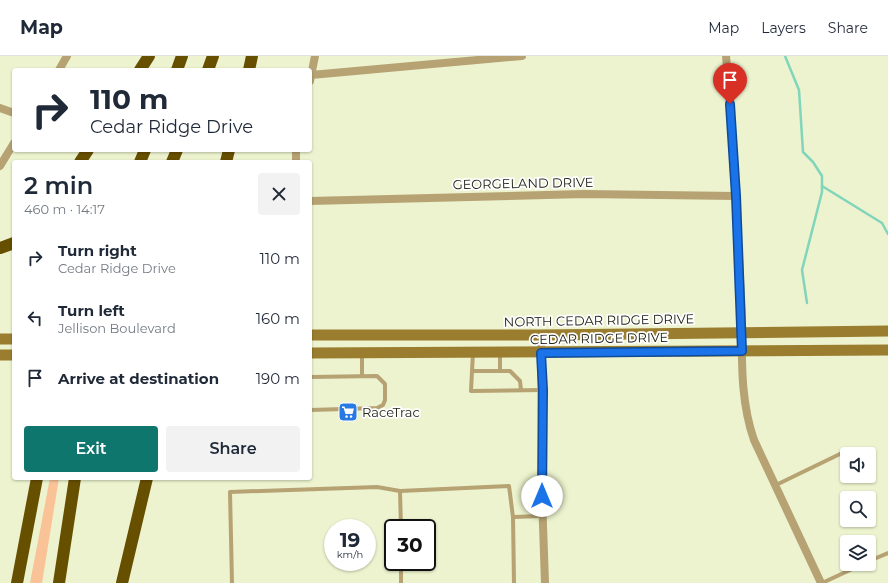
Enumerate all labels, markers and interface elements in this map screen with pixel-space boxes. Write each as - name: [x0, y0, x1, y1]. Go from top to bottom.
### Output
- text: Map: [20, 16, 63, 39]
- text: Map: [708, 19, 739, 37]
- text: Layers: [761, 19, 806, 37]
- text: Share: [828, 19, 868, 37]
- pin: [713, 63, 747, 104]
- icon: arrive: [719, 69, 741, 91]
- text: 110 m: [90, 82, 168, 116]
- icon: right: [24, 84, 76, 136]
- text: Cedar Ridge Drive: [90, 116, 253, 138]
- text: 2 min: [24, 171, 93, 200]
- button: close: [258, 173, 300, 215]
- street label: GEORGELAND DRIVE: [452, 174, 594, 192]
- text: 460 m · 14:17: [24, 201, 105, 217]
- text: Turn right: [58, 241, 137, 260]
- icon: right: [24, 247, 46, 269]
- text: 110 m: [259, 249, 300, 268]
- text: Cedar Ridge Drive: [58, 260, 176, 276]
- text: Turn left: [58, 301, 125, 320]
- icon: left: [24, 307, 46, 329]
- text: 160 m: [256, 309, 300, 328]
- street label: NORTH CEDAR RIDGE DRIVE: [504, 310, 694, 330]
- text: Jellison Boulevard: [58, 320, 176, 336]
- street label: CEDAR RIDGE DRIVE: [530, 329, 668, 347]
- icon: arrive: [24, 367, 46, 389]
- text: Arrive at destination: [58, 369, 219, 388]
- text: 190 m: [256, 369, 300, 388]
- supermarket icon: RaceTrac: [337, 401, 359, 423]
- place label: RaceTrac: [362, 404, 420, 420]
- button: Exit: [24, 426, 158, 472]
- button: Share: [166, 426, 300, 472]
- map controls: [840, 447, 876, 571]
- button: sound: [840, 447, 876, 483]
- position arrow: [521, 475, 563, 517]
- button: search: [840, 491, 876, 527]
- speed limit sign: 30: [384, 519, 436, 571]
- text: 19: [340, 528, 360, 552]
- button: layers: [840, 535, 876, 571]
- text: km/h: [337, 548, 363, 561]

